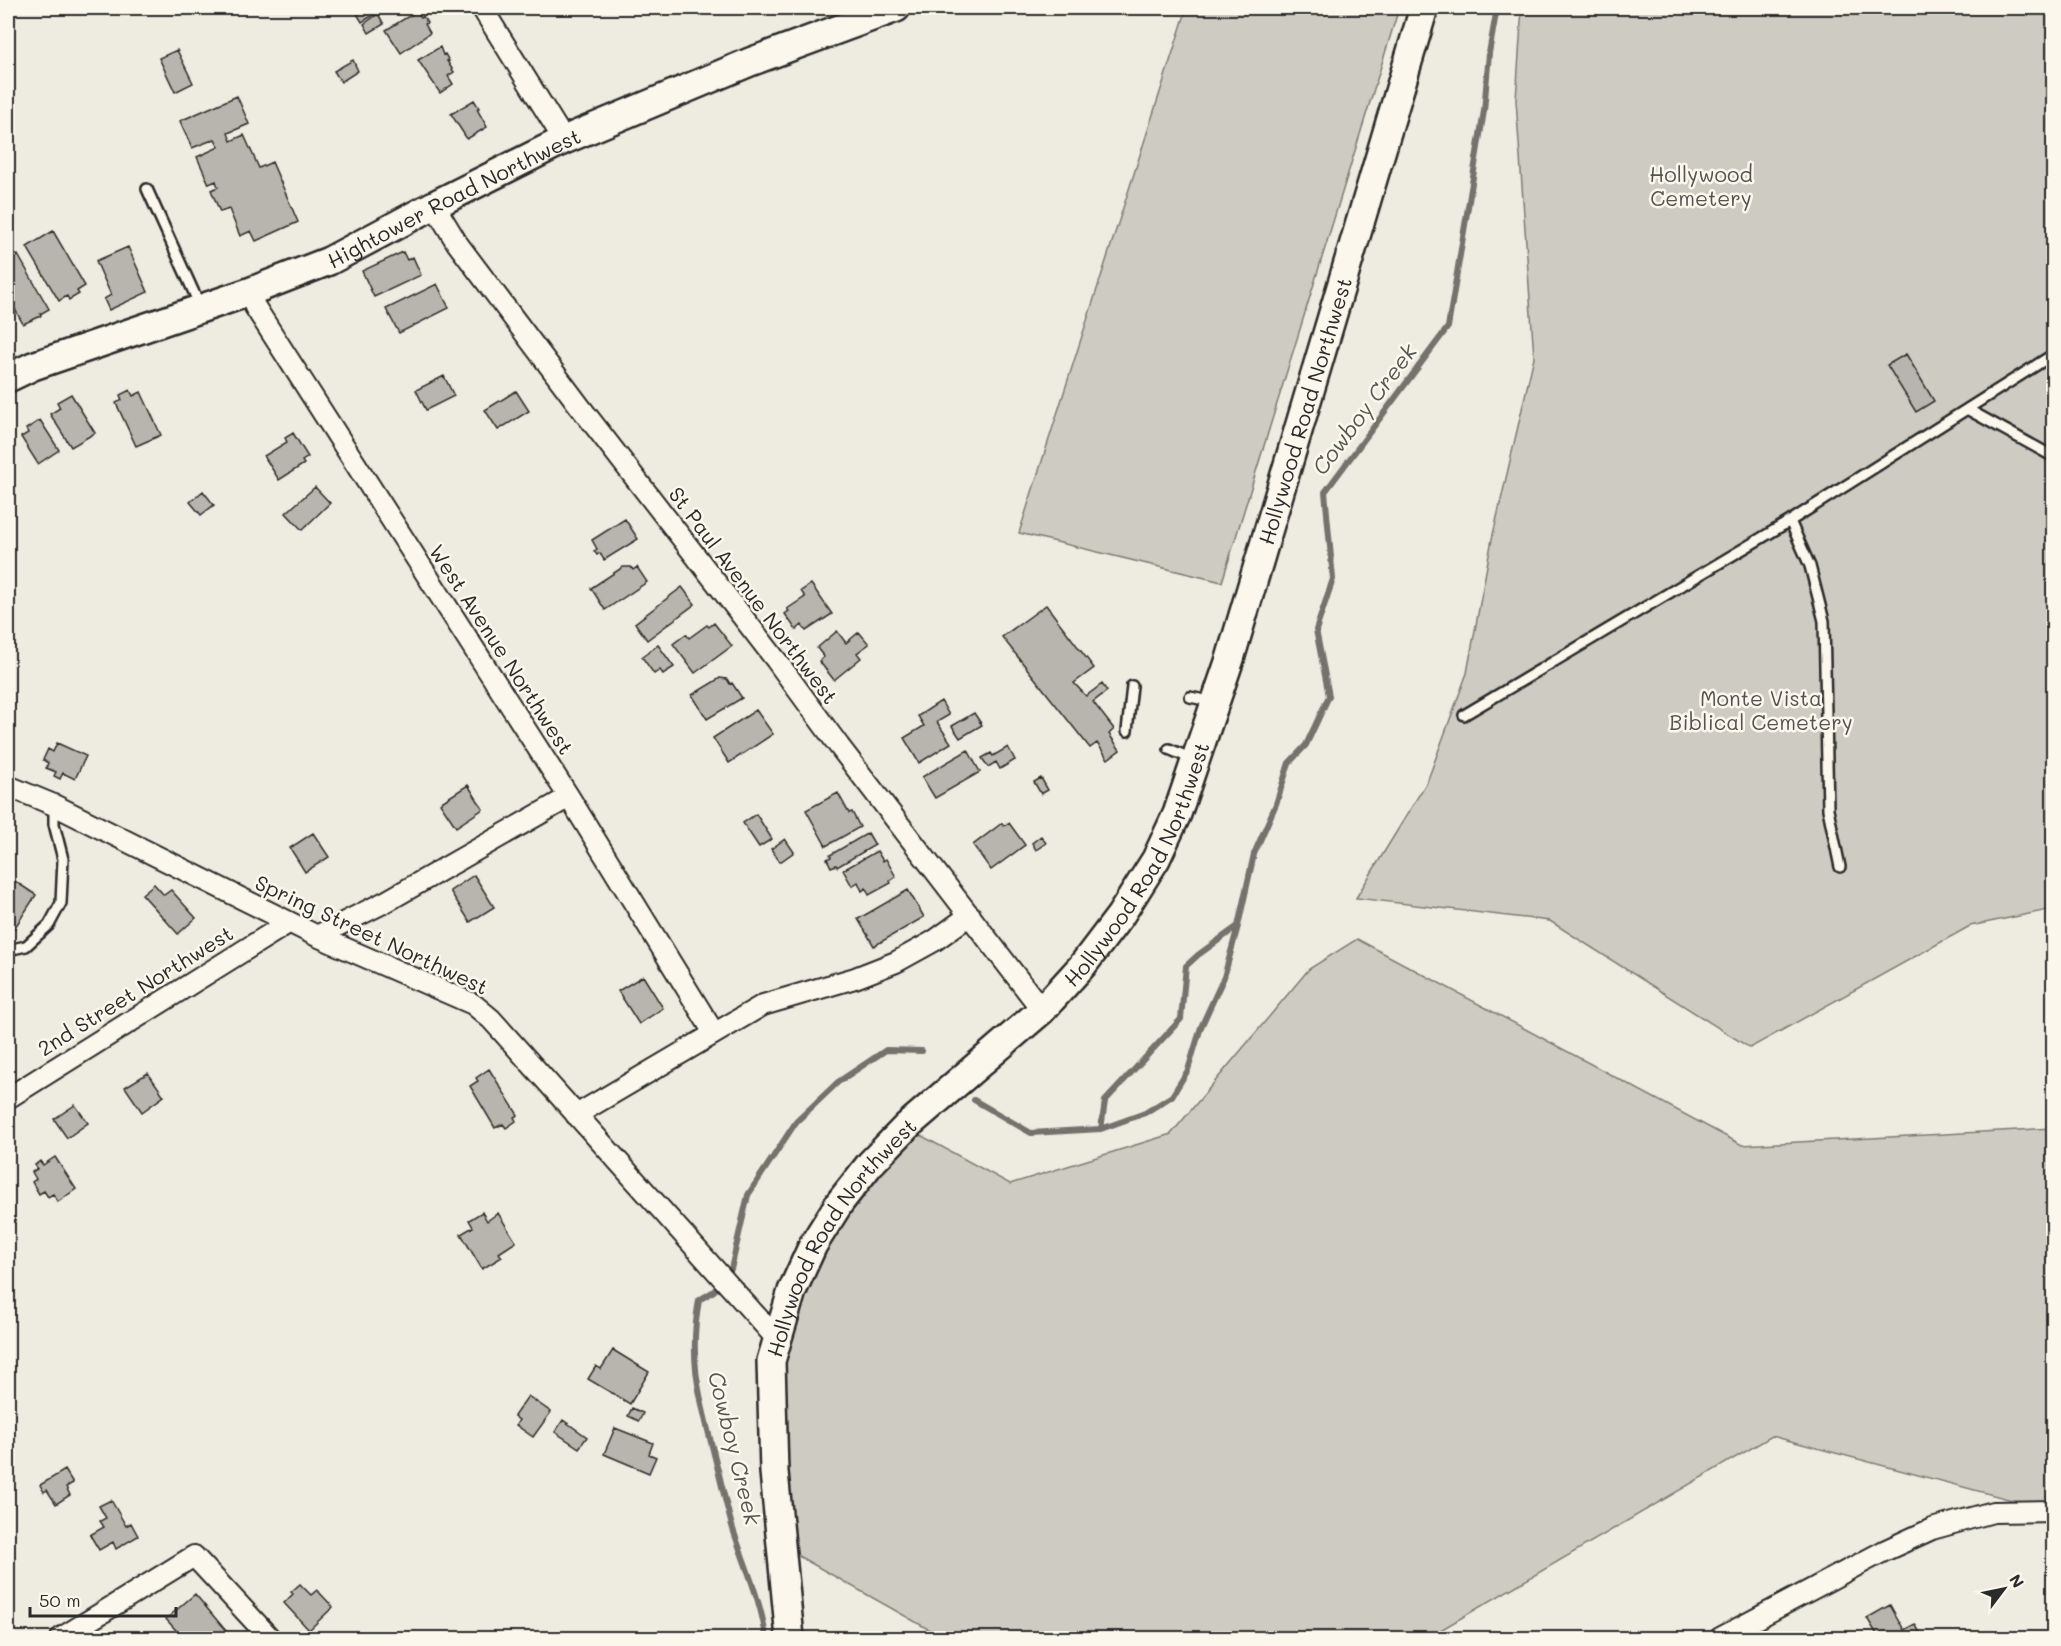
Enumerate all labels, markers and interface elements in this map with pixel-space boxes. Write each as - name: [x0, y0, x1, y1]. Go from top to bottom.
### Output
- street label: Hightower Road Northwest: [322, 121, 584, 273]
- park label: Hollywood Cemetery: [1649, 160, 1753, 211]
- street label: Hollywood Road Northwest: [1251, 274, 1357, 548]
- water label: Cowboy Creek: [1305, 337, 1424, 480]
- street label: St Paul Avenue Northwest: [664, 481, 844, 709]
- street label: West Avenue Northwest: [424, 539, 580, 759]
- park label: Monte Vista Biblical Cemetery: [1669, 684, 1853, 735]
- street label: Hollywood Road Northwest: [1057, 738, 1214, 991]
- street label: Spring Street Northwest: [251, 868, 493, 1000]
- street label: 2nd Street Northwest: [32, 919, 238, 1061]
- street label: Hollywood Road Northwest: [760, 1111, 921, 1360]
- water label: Cowboy Creek: [702, 1368, 768, 1529]
- north arrow: [1974, 1559, 2034, 1619]
- text: N: [2005, 1570, 2029, 1592]
- scale bar: [30, 1580, 176, 1618]
- text: 50 m: [39, 1588, 81, 1612]

